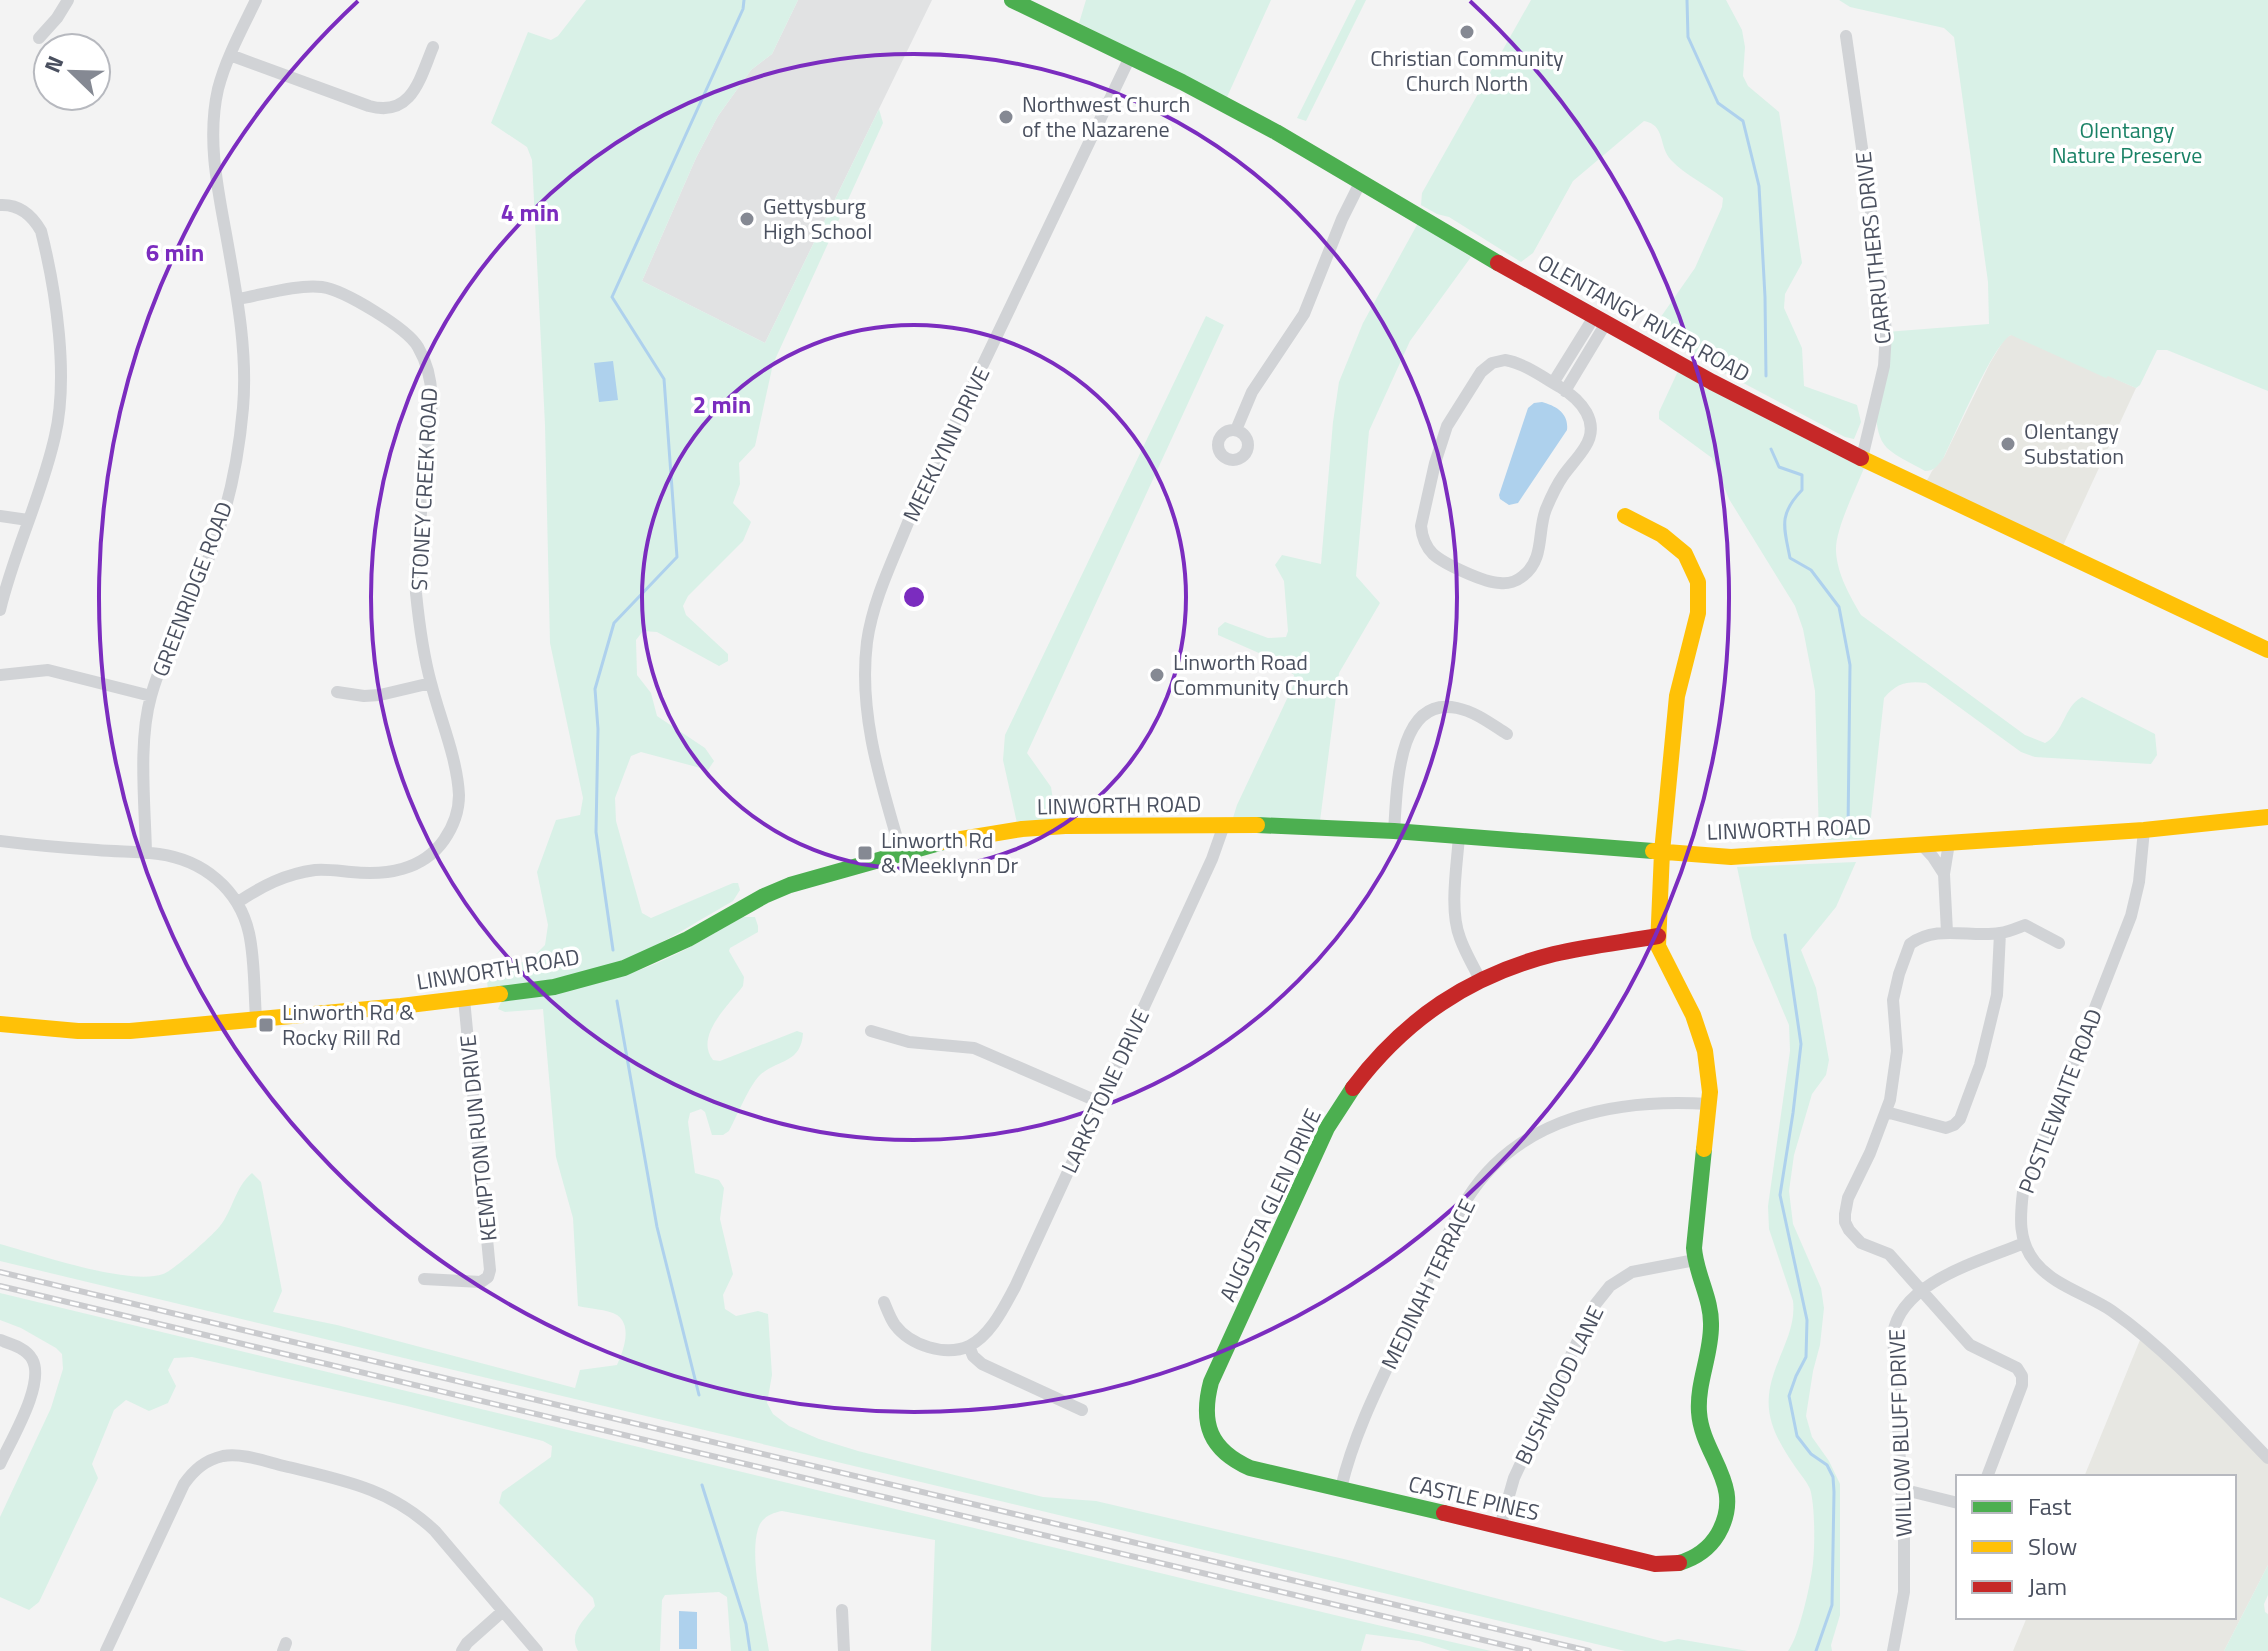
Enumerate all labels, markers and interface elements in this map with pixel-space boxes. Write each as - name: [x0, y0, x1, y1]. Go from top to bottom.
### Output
- marker: Christian Community Church North: [1458, 23, 1476, 41]
- north arrow: [32, 32, 112, 112]
- place label: Christian Community Church North: [1370, 41, 1564, 100]
- text: N: [35, 51, 72, 78]
- place label: Northwest Church of the Nazarene: [1022, 87, 1190, 146]
- marker: Northwest Church of the Nazarene: [997, 108, 1015, 126]
- park label: Olentangy Nature Preserve: [2052, 113, 2202, 172]
- street label: CARRUTHERS DRIVE: [1846, 150, 1900, 346]
- place label: Gettysburg High School: [763, 189, 872, 248]
- text: 4 min: [501, 194, 559, 230]
- marker: Gettysburg High School: [738, 210, 756, 228]
- text: 6 min: [146, 234, 204, 270]
- street label: OLENTANGY RIVER ROAD: [1532, 245, 1756, 391]
- street label: MEEKLYNN DRIVE: [894, 361, 998, 527]
- street label: STONEY CREEK ROAD: [402, 386, 446, 592]
- text: 2 min: [693, 386, 751, 422]
- place label: Olentangy Substation: [2024, 414, 2124, 473]
- marker: Olentangy Substation: [1999, 435, 2017, 453]
- street label: GREENRIDGE ROAD: [143, 496, 241, 682]
- centre of rings: [900, 583, 928, 611]
- place label: Linworth Road Community Church: [1173, 645, 1349, 704]
- marker: Linworth Road Community Church: [1148, 666, 1166, 684]
- street label: LINWORTH ROAD: [1036, 787, 1202, 823]
- street label: LINWORTH ROAD: [1706, 809, 1872, 849]
- place label: Linworth Rd & Meeklynn Dr: [881, 823, 1018, 882]
- marker: Linworth Rd & Meeklynn Dr: [856, 844, 874, 862]
- street label: LINWORTH ROAD: [414, 939, 582, 999]
- place label: Linworth Rd & Rocky Rill Rd: [282, 995, 414, 1054]
- street label: LARKSTONE DRIVE: [1052, 1003, 1158, 1179]
- street label: POSTLEWAITE ROAD: [2009, 1004, 2111, 1198]
- marker: Linworth Rd & Rocky Rill Rd: [257, 1016, 275, 1034]
- street label: KEMPTON RUN DRIVE: [450, 1033, 506, 1243]
- street label: AUGUSTA GLEN DRIVE: [1210, 1103, 1330, 1307]
- street label: MEDINAH TERRACE: [1372, 1193, 1484, 1375]
- street label: BUSHWOOD LANE: [1506, 1300, 1612, 1470]
- street label: WILLOW BLUFF DRIVE: [1879, 1328, 1921, 1538]
- street label: CASTLE PINES: [1405, 1466, 1543, 1530]
- legend: [1956, 1475, 2236, 1619]
- text: Fast: [2028, 1488, 2072, 1524]
- text: Slow: [2028, 1528, 2077, 1564]
- text: Jam: [2028, 1568, 2067, 1604]

